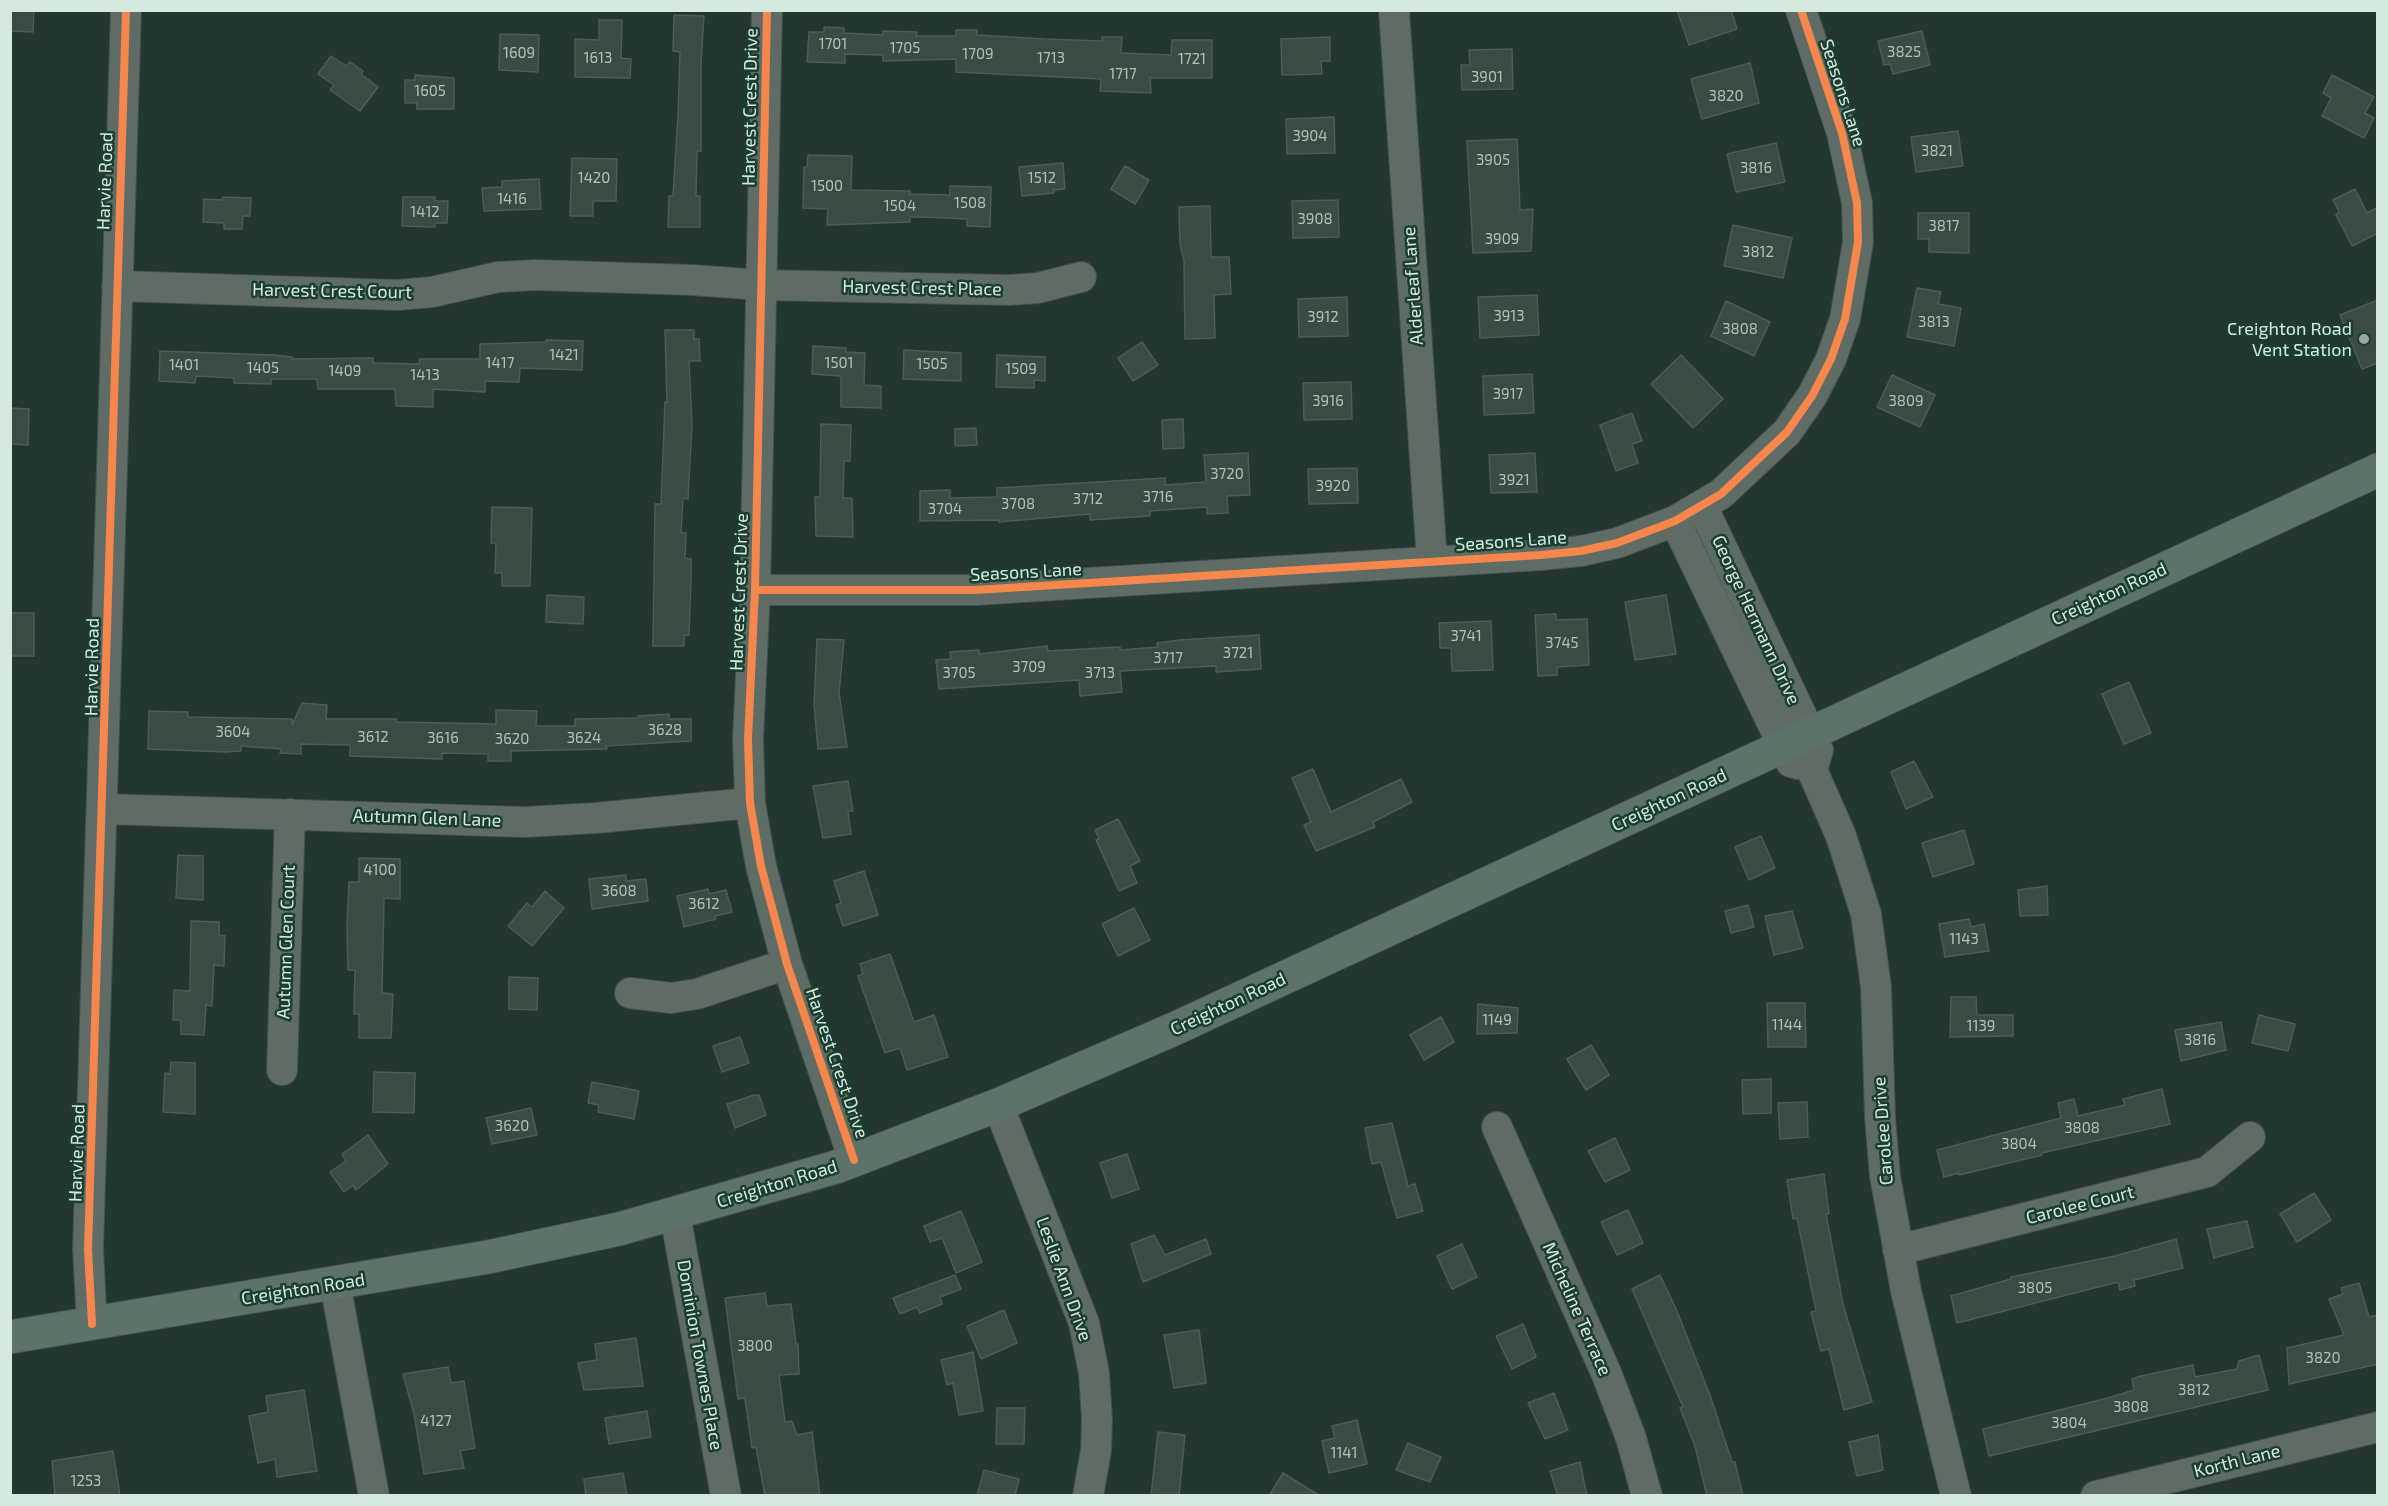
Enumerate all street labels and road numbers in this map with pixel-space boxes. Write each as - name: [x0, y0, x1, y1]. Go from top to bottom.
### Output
- street label: Harvest Crest Drive: [738, 28, 762, 186]
- street label: Seasons Lane: [1815, 36, 1871, 150]
- street label: Harvie Road: [92, 132, 118, 230]
- street label: Alderleaf Lane: [1398, 226, 1428, 346]
- street label: Harvest Crest Place: [842, 276, 1002, 300]
- street label: Harvest Crest Court: [252, 279, 412, 303]
- street label: Harvest Crest Drive: [725, 513, 753, 671]
- street label: Seasons Lane: [1454, 526, 1568, 556]
- street label: George Hermann Drive: [1707, 532, 1805, 708]
- street label: Seasons Lane: [970, 558, 1082, 586]
- street label: Creighton Road: [2048, 558, 2170, 630]
- street label: Harvie Road: [80, 618, 104, 716]
- street label: Creighton Road: [1608, 764, 1730, 836]
- street label: Autumn Glen Lane: [352, 805, 502, 831]
- street label: Autumn Glen Court: [273, 864, 299, 1020]
- street label: Creighton Road: [1167, 968, 1289, 1040]
- street label: Harvest Crest Drive: [801, 985, 873, 1141]
- street label: Carolee Drive: [1868, 1076, 1898, 1186]
- street label: Harvie Road: [64, 1104, 90, 1202]
- street label: Creighton Road: [714, 1155, 840, 1213]
- street label: Carolee Court: [2024, 1181, 2136, 1229]
- street label: Leslie Ann Drive: [1032, 1214, 1096, 1344]
- street label: Micheline Terrace: [1538, 1239, 1616, 1379]
- street label: Dominion Townes Place: [673, 1258, 727, 1452]
- street label: Creighton Road: [240, 1269, 366, 1309]
- street label: Korth Lane: [2191, 1440, 2283, 1482]

